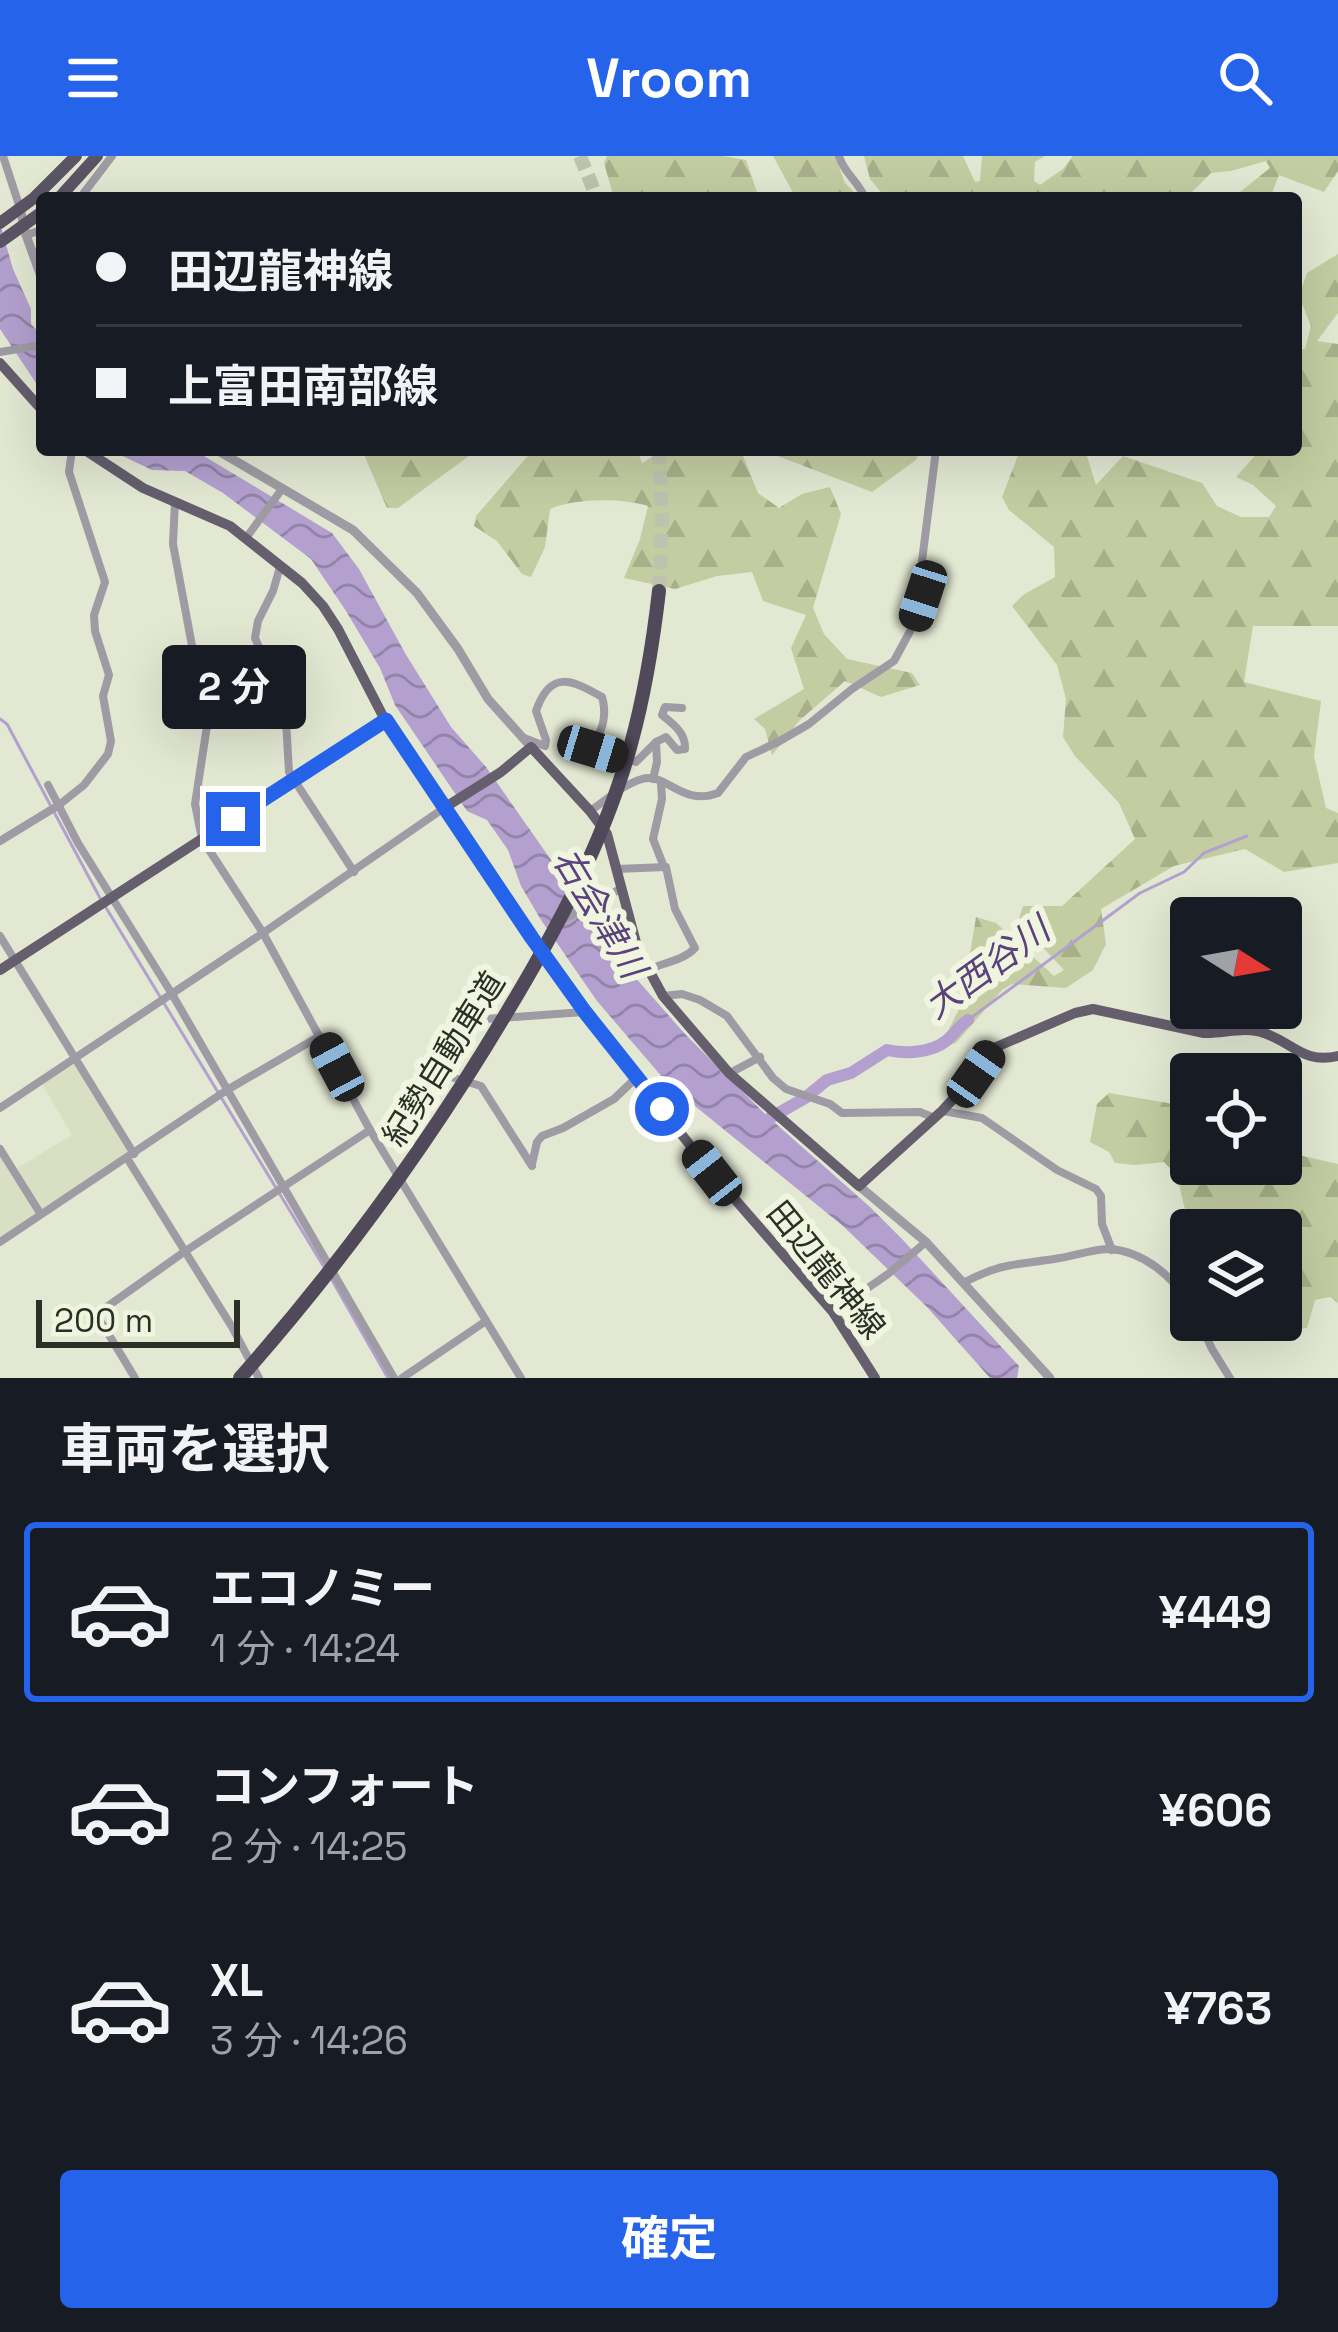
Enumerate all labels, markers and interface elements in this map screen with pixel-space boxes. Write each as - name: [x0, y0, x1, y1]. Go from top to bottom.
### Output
- text: Vroom: [586, 44, 752, 113]
- icon: menu: [60, 45, 126, 111]
- icon: search: [1212, 45, 1278, 111]
- text: 田辺龍神線: [168, 243, 393, 300]
- text: 上富田南部線: [168, 358, 438, 415]
- car: [895, 556, 951, 636]
- callout: 2 分: [161, 645, 305, 729]
- text: 2 分: [198, 662, 270, 711]
- car: [553, 721, 633, 777]
- route end: [206, 792, 260, 846]
- water label: 右会津川: [542, 839, 658, 990]
- north arrow: [1170, 897, 1302, 1029]
- map controls: [1170, 897, 1302, 1341]
- water label: 大西谷川: [915, 905, 1062, 1029]
- street label: 紀勢自動車道: [374, 964, 514, 1154]
- car: [304, 1027, 370, 1107]
- car: [941, 1034, 1011, 1114]
- button: locate: [1170, 1053, 1302, 1185]
- route start: [635, 1082, 689, 1136]
- car: [676, 1134, 748, 1212]
- street label: 田辺龍神線: [758, 1193, 894, 1347]
- button: layers: [1170, 1209, 1302, 1341]
- scale bar: [36, 1294, 240, 1347]
- text: 200 m: [54, 1300, 153, 1342]
- text: 車両を選択: [60, 1415, 330, 1484]
- icon: car: [66, 1558, 174, 1666]
- text: エコノミー: [210, 1560, 435, 1617]
- text: ¥449: [1159, 1584, 1272, 1641]
- text: 1 分 · 14:24: [210, 1624, 400, 1673]
- icon: car: [66, 1756, 174, 1864]
- text: コンフォート: [210, 1758, 479, 1815]
- text: ¥606: [1159, 1782, 1272, 1839]
- text: 2 分 · 14:25: [210, 1822, 407, 1871]
- text: XL: [210, 1952, 263, 2009]
- icon: car: [66, 1954, 174, 2062]
- text: ¥763: [1164, 1980, 1272, 2037]
- text: 3 分 · 14:26: [210, 2016, 408, 2065]
- button: 確定: [60, 2170, 1278, 2308]

